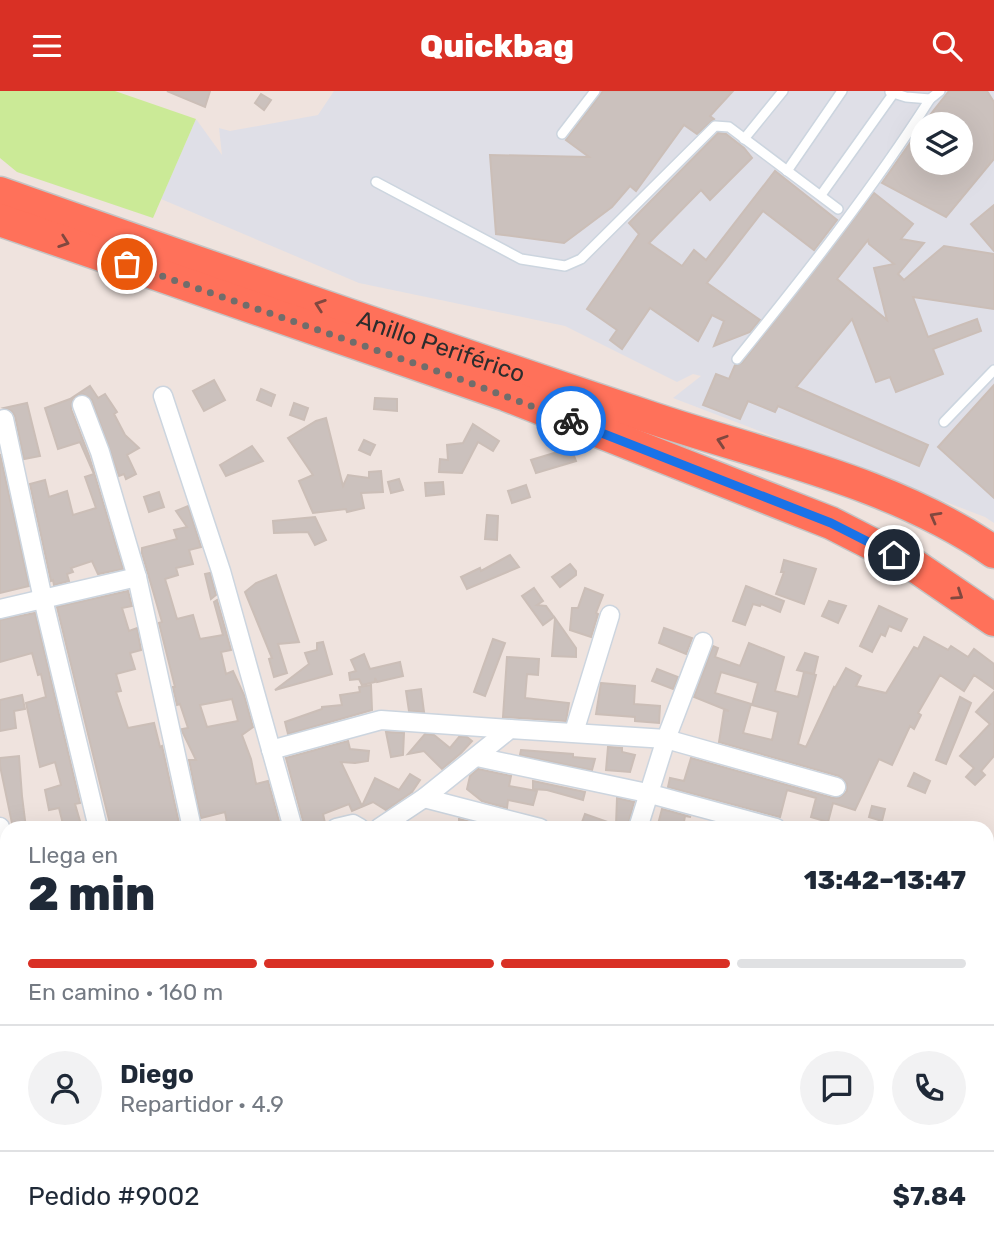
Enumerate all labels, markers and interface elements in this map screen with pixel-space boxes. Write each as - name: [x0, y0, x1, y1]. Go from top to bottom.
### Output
- icon: menu: [28, 27, 66, 65]
- text: Quickbag: [420, 27, 574, 65]
- icon: search: [928, 27, 966, 65]
- map controls: [910, 112, 973, 175]
- button: layers: [910, 112, 973, 175]
- one-way arrow: [58, 234, 70, 248]
- pin: [97, 234, 157, 294]
- icon: bag: [108, 245, 146, 283]
- one-way arrow: [315, 299, 327, 314]
- street label: Anillo Periférico: [353, 305, 529, 388]
- courier: [536, 386, 606, 456]
- icon: bike: [552, 402, 590, 440]
- one-way arrow: [716, 434, 728, 449]
- one-way arrow: [930, 512, 943, 525]
- pin: [864, 525, 924, 585]
- icon: home: [875, 536, 913, 574]
- one-way arrow: [950, 587, 963, 599]
- text: Llega en: [28, 841, 118, 869]
- text: 13:42–13:47: [804, 865, 966, 896]
- text: 2 min: [28, 867, 155, 922]
- text: En camino · 160 m: [28, 978, 223, 1006]
- button: person: [28, 1051, 102, 1125]
- button: chat: [800, 1051, 874, 1125]
- button: phone: [892, 1051, 966, 1125]
- text: Diego: [120, 1059, 194, 1090]
- text: Repartidor · 4.9: [120, 1090, 284, 1118]
- text: Pedido #9002: [28, 1181, 199, 1212]
- text: $7.84: [893, 1181, 966, 1212]

